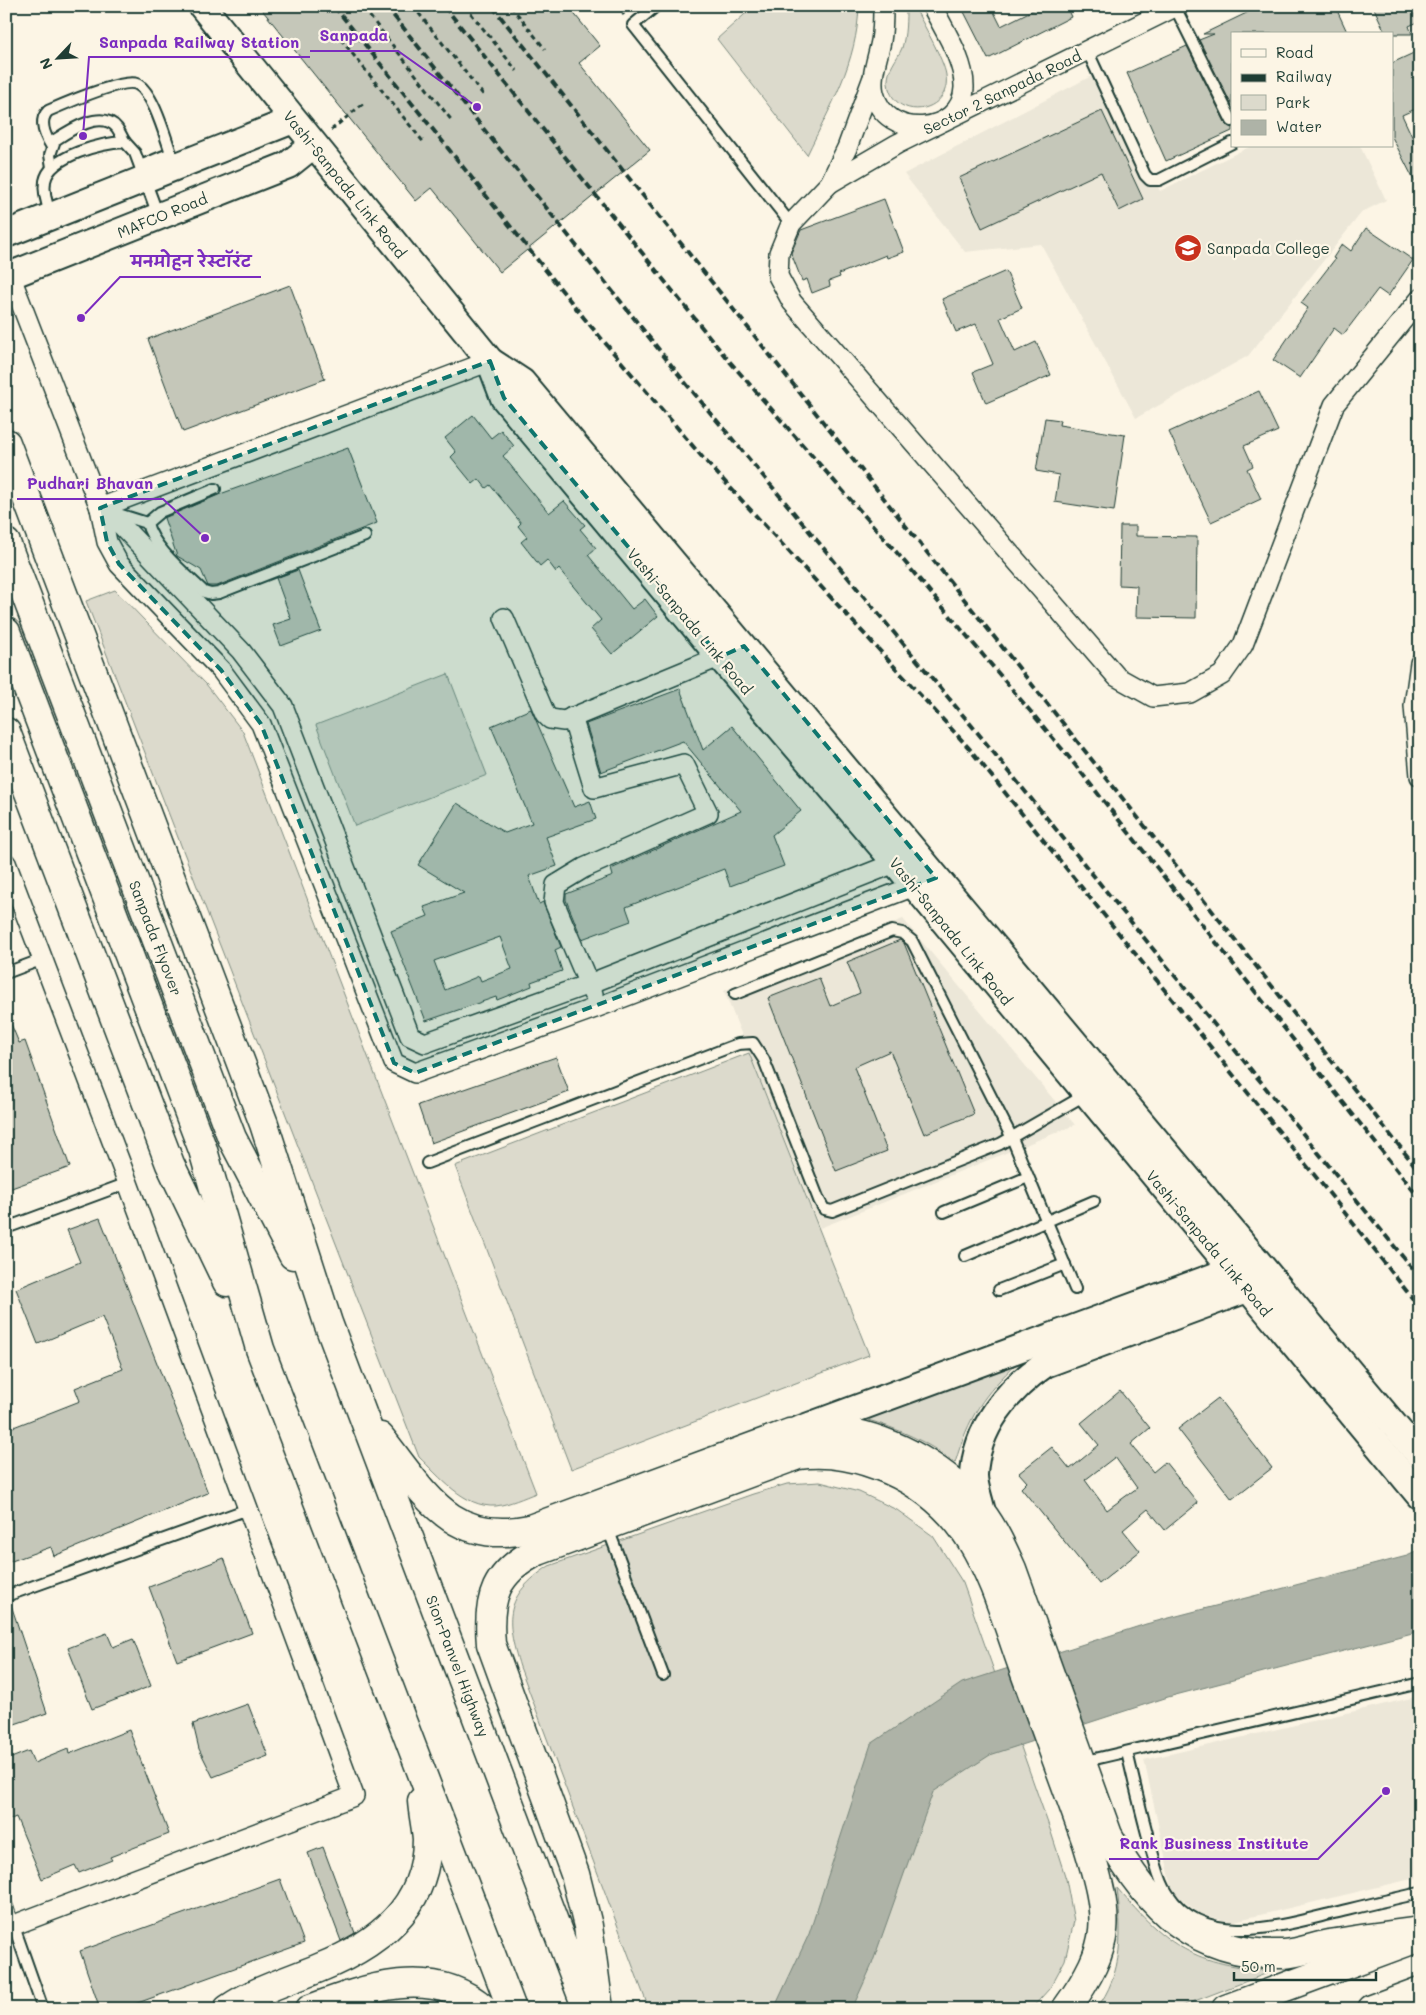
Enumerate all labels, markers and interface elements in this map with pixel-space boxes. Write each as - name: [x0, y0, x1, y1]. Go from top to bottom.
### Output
- callout: Sanpada: [310, 20, 398, 51]
- text: Sanpada: [320, 24, 389, 45]
- callout: Sanpada Railway Station: [89, 26, 310, 57]
- text: Sanpada Railway Station: [99, 31, 299, 52]
- north arrow: [32, 32, 82, 82]
- legend: [1231, 32, 1394, 148]
- text: Road: [1276, 42, 1313, 62]
- street label: Sector 2 Sanpada Road: [920, 45, 1084, 139]
- text: N: [35, 55, 57, 73]
- text: Railway: [1276, 66, 1332, 86]
- text: Park: [1276, 92, 1310, 112]
- street label: Vashi-Sanpada Link Road: [279, 106, 411, 262]
- text: Water: [1276, 116, 1322, 136]
- street label: MAFCO Road: [114, 188, 210, 242]
- school or university icon: Sanpada College: [1173, 233, 1203, 263]
- place label: Sanpada College: [1207, 238, 1330, 258]
- callout: मनमोहन रेस्टॉरंट: [120, 246, 261, 277]
- text: मनमोहन रेस्टॉरंट: [129, 249, 253, 271]
- callout: Pudhari Bhavan: [17, 468, 163, 499]
- text: Pudhari Bhavan: [27, 472, 153, 493]
- street label: Vashi-Sanpada Link Road: [623, 544, 757, 698]
- street label: Vashi-Sanpada Link Road: [885, 853, 1017, 1009]
- street label: Sanpada Flyover: [125, 877, 187, 999]
- street label: Vashi-Sanpada Link Road: [1142, 1166, 1276, 1320]
- street label: Sion-Panvel Highway: [422, 1592, 494, 1740]
- callout: Rank Business Institute: [1109, 1828, 1318, 1859]
- text: Rank Business Institute: [1119, 1832, 1309, 1853]
- scale bar: [1234, 1950, 1376, 1982]
- text: 50 m: [1241, 1956, 1276, 1976]

